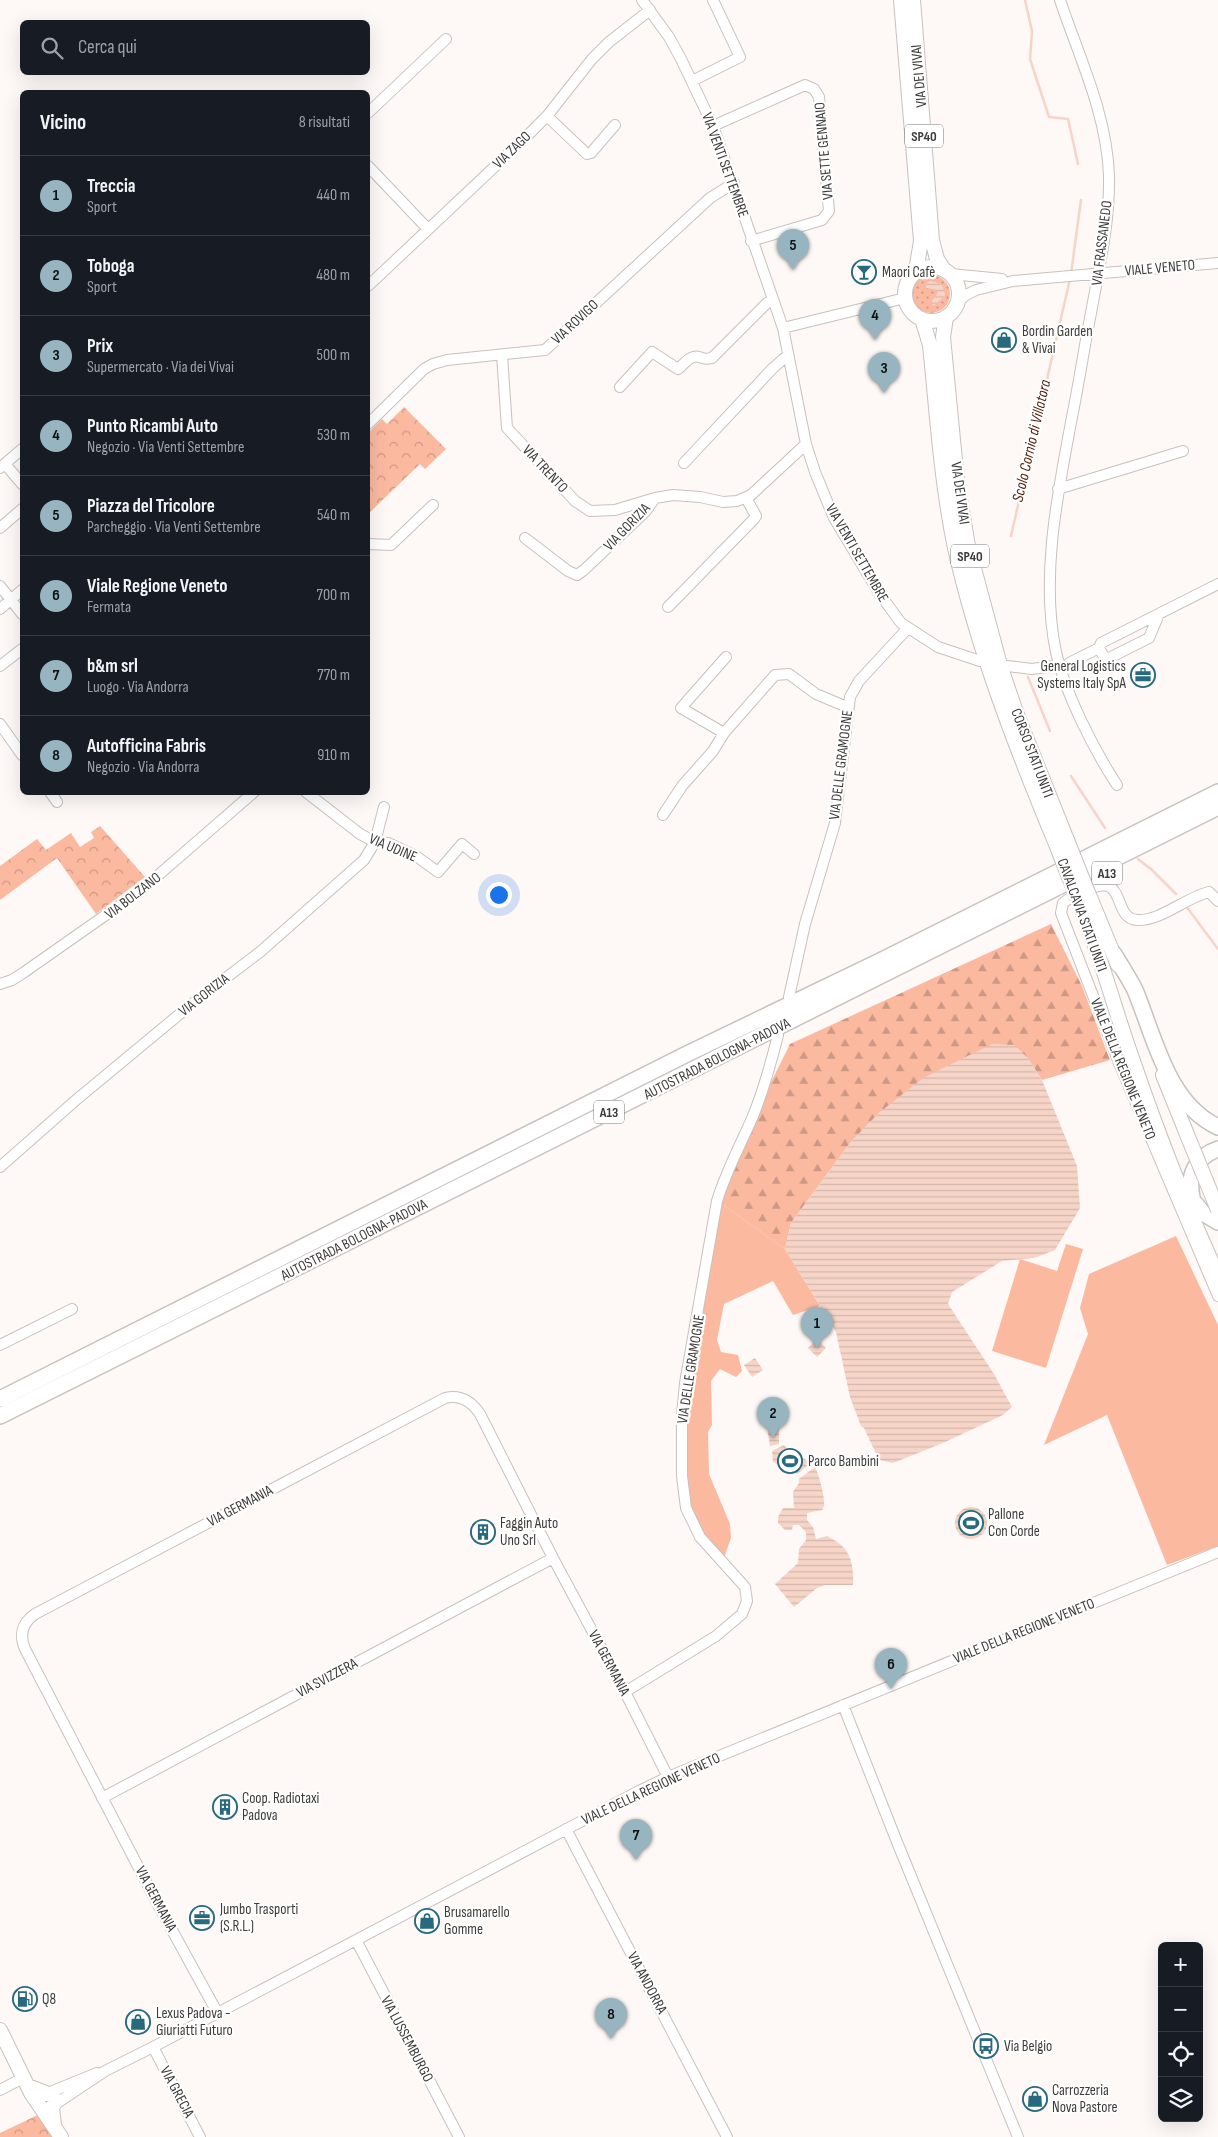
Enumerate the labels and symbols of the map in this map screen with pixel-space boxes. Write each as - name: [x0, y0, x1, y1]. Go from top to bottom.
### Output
- street label: VIA DEI VIVAI: [907, 44, 931, 108]
- street label: VIA SETTE GENNAIO: [810, 101, 838, 201]
- street label: VIA VENTI SETTEMBRE: [697, 110, 753, 220]
- road number: SP40: [905, 124, 943, 148]
- street label: VIA ZAGO: [489, 127, 535, 173]
- street label: VIA FRASSANEDO: [1087, 199, 1117, 287]
- pin: 5: [777, 229, 809, 270]
- street label: VIALE VENETO: [1124, 255, 1196, 281]
- bar icon: Maori Cafè: [851, 259, 877, 285]
- place label: Maori Cafè: [882, 263, 935, 282]
- street label: VIA ROVIGO: [548, 295, 602, 349]
- pin: 4: [859, 299, 891, 340]
- place label: Bordin Garden & Vivai: [1022, 322, 1093, 358]
- shop icon: Bordin Garden & Vivai: [991, 327, 1017, 353]
- pin: 3: [868, 352, 900, 393]
- water label: Scolo Cornio di Villatora: [1009, 378, 1055, 504]
- street label: VIA TRENTO: [518, 441, 572, 497]
- street label: VIA DEI VIVAI: [946, 460, 974, 526]
- street label: VIA GORIZIA: [600, 499, 655, 555]
- street label: VIA VENTI SETTEMBRE: [821, 500, 893, 606]
- road number: SP40: [951, 544, 989, 568]
- place label: General Logistics Systems Italy SpA: [1037, 657, 1127, 693]
- office icon: General Logistics Systems Italy SpA: [1130, 662, 1156, 688]
- street label: CORSO STATI UNITI: [1006, 706, 1058, 800]
- street label: VIA DELLE GRAMOGNE: [825, 709, 857, 821]
- street label: VIA UDINE: [366, 829, 420, 867]
- street label: CAVALCAVIA STATI UNITI: [1053, 856, 1111, 974]
- road number: A13: [1092, 861, 1122, 884]
- street label: VIA BOLZANO: [101, 868, 165, 924]
- your location: [486, 882, 512, 908]
- street label: VIA GORIZIA: [175, 969, 234, 1021]
- street label: VIALE DELLA REGIONE VENETO: [1086, 995, 1160, 1143]
- street label: AUTOSTRADA BOLOGNA-PADOVA: [640, 1014, 794, 1105]
- road number: A13: [594, 1100, 624, 1124]
- street label: AUTOSTRADA BOLOGNA-PADOVA: [277, 1195, 431, 1286]
- pin: 1: [801, 1307, 833, 1348]
- street label: VIA DELLE GRAMOGNE: [673, 1313, 709, 1425]
- pin: 2: [757, 1397, 789, 1438]
- sports icon: Parco Bambini: [777, 1448, 803, 1474]
- place label: Parco Bambini: [808, 1452, 879, 1471]
- street label: VIA GERMANIA: [204, 1481, 277, 1531]
- place label: Pallone Con Corde: [988, 1505, 1040, 1541]
- sports icon: Pallone Con Corde: [958, 1510, 984, 1536]
- place label: Faggin Auto Uno Srl: [500, 1514, 558, 1550]
- building icon: Faggin Auto Uno Srl: [470, 1519, 496, 1545]
- street label: VIALE DELLA REGIONE VENETO: [950, 1594, 1098, 1668]
- street label: VIA GERMANIA: [584, 1627, 634, 1700]
- pin: 6: [875, 1648, 907, 1689]
- street label: VIA SVIZZERA: [293, 1654, 361, 1702]
- street label: VIALE DELLA REGIONE VENETO: [579, 1748, 723, 1830]
- place label: Coop. Radiotaxi Padova: [242, 1789, 320, 1825]
- building icon: Coop. Radiotaxi Padova: [212, 1794, 238, 1820]
- pin: 7: [620, 1819, 652, 1860]
- street label: VIA GERMANIA: [131, 1863, 181, 1936]
- place label: Jumbo Trasporti (S.R.L.): [219, 1900, 299, 1936]
- place label: Brusamarello Gomme: [444, 1903, 510, 1939]
- office icon: Jumbo Trasporti (S.R.L.): [189, 1905, 215, 1931]
- shop icon: Brusamarello Gomme: [414, 1908, 440, 1934]
- street label: VIA ANDORRA: [623, 1949, 672, 2018]
- fuel station icon: Q8: [12, 1986, 38, 2012]
- place label: Q8: [42, 1990, 56, 2009]
- street label: VIA LUSSEMBURGO: [376, 1993, 438, 2085]
- pin: 8: [595, 1998, 627, 2039]
- place label: Lexus Padova - Giuriatti Futuro: [156, 2004, 233, 2040]
- shop icon: Lexus Padova - Giuriatti Futuro: [125, 2009, 151, 2035]
- bus stop icon: Via Belgio: [973, 2033, 999, 2059]
- place label: Via Belgio: [1004, 2037, 1052, 2056]
- street label: VIA GRECIA: [156, 2063, 199, 2122]
- place label: Carrozzeria Nova Pastore: [1052, 2081, 1118, 2117]
- shop icon: Carrozzeria Nova Pastore: [1022, 2086, 1048, 2112]

